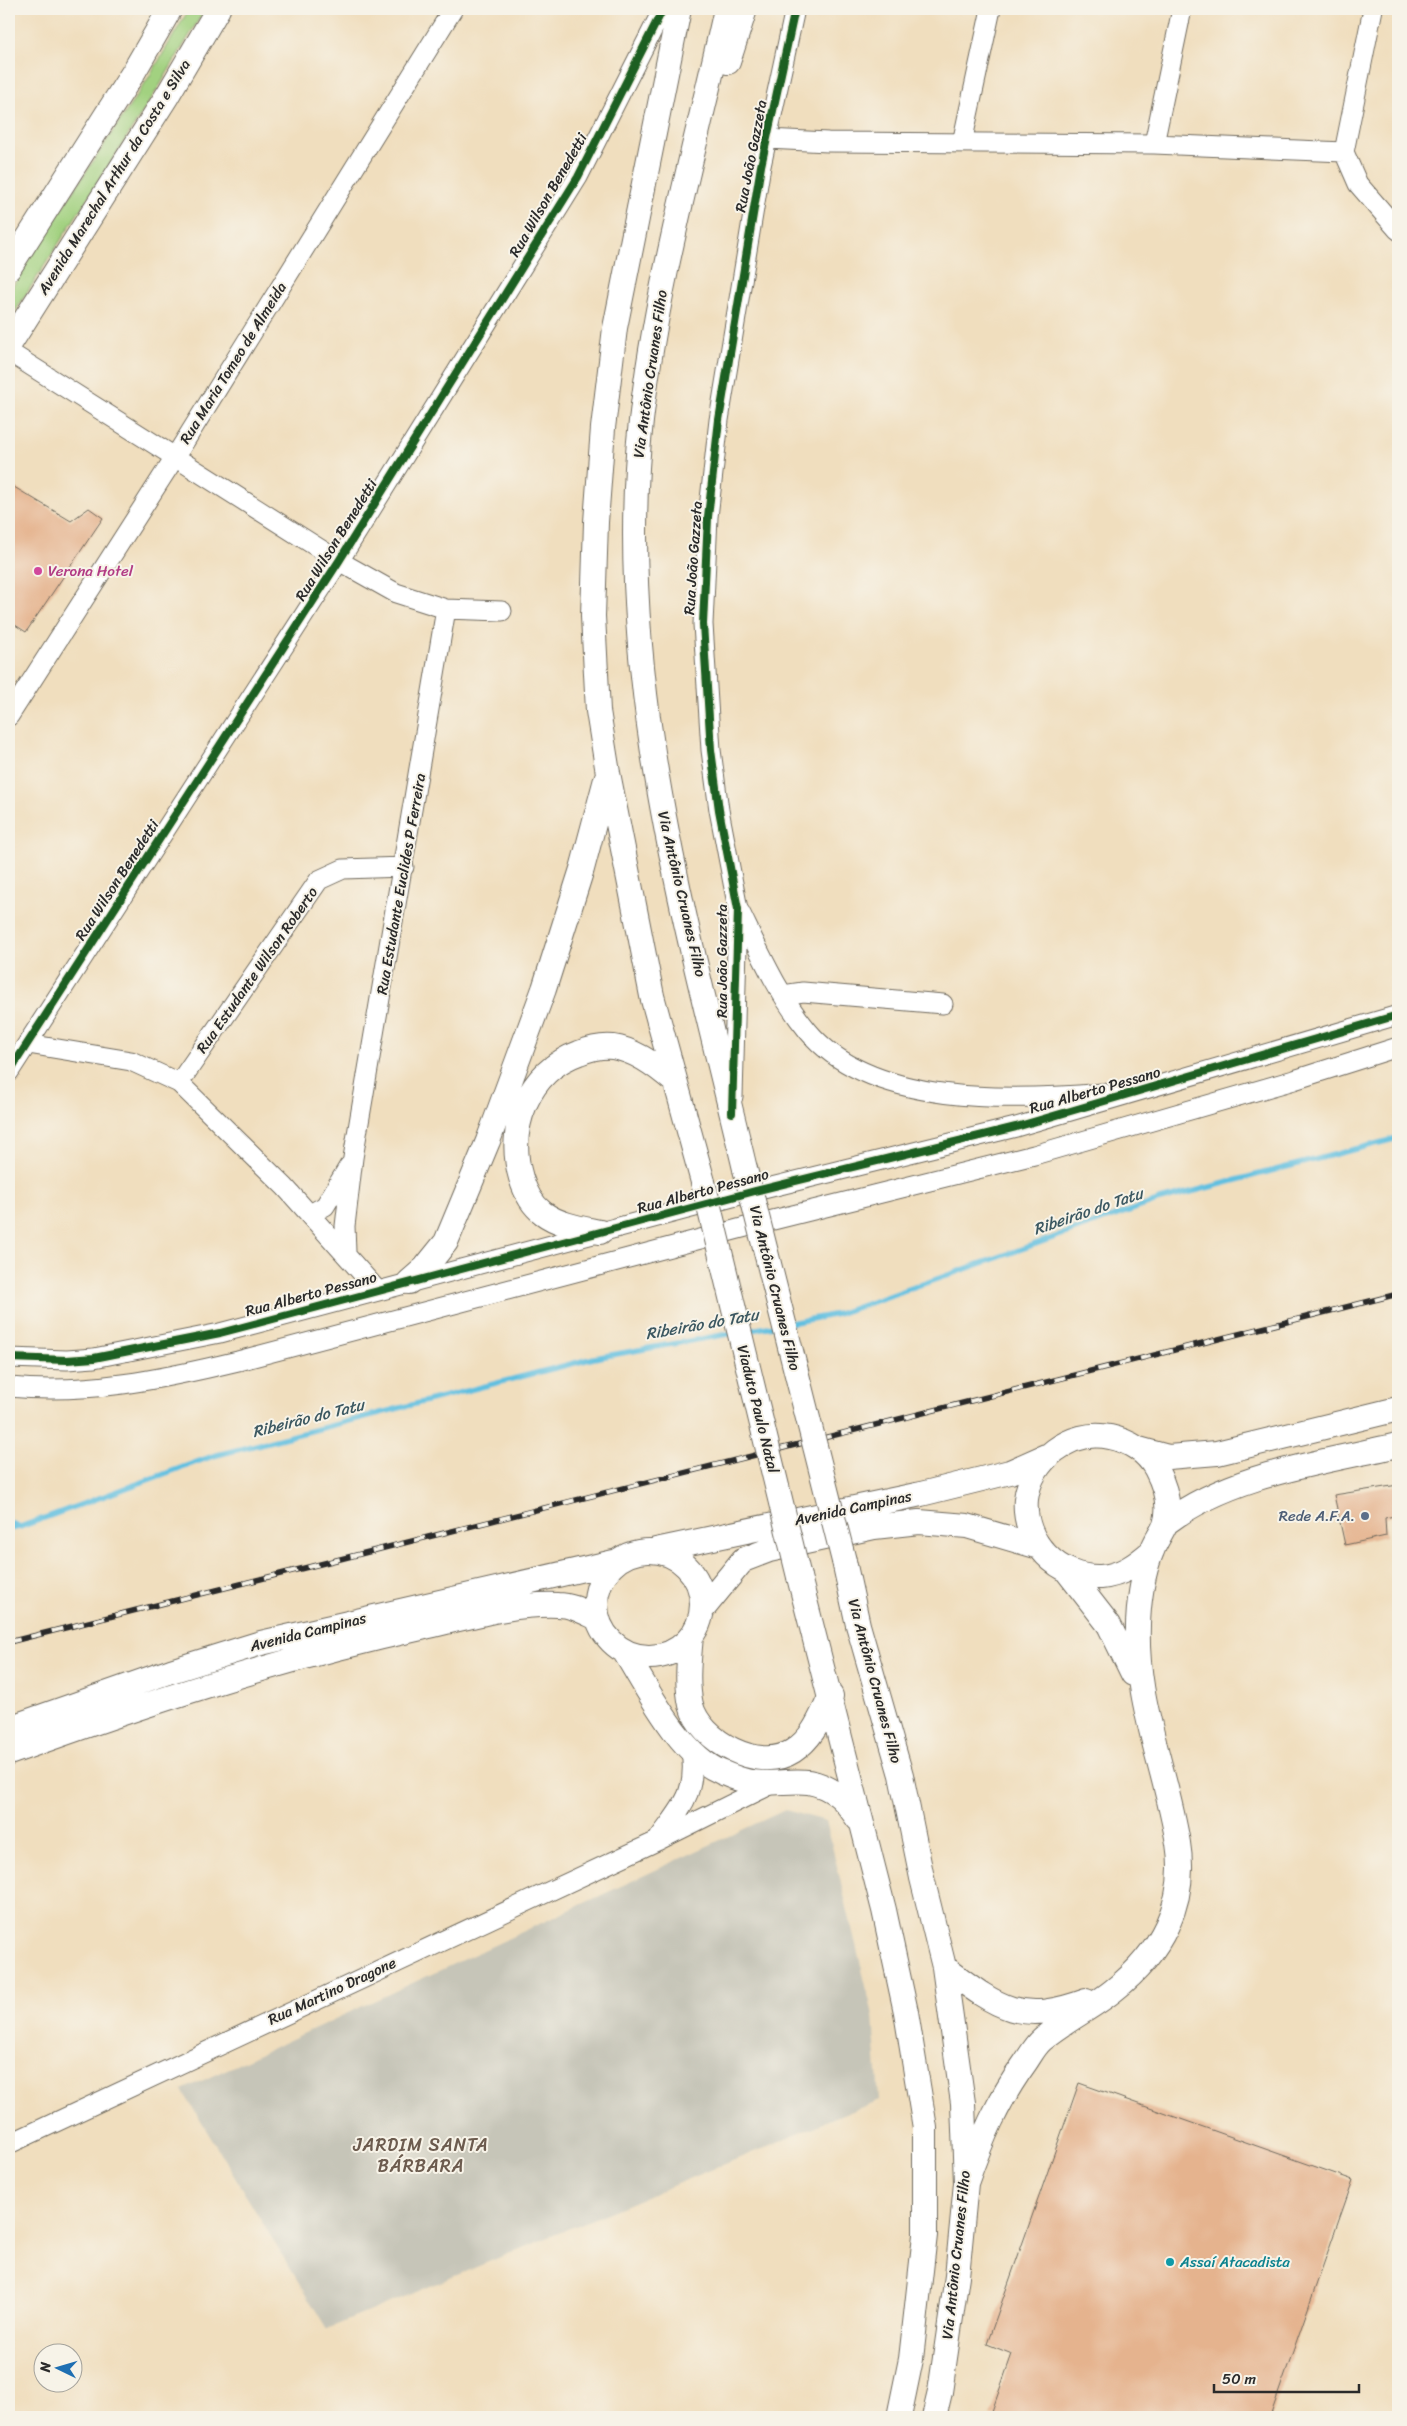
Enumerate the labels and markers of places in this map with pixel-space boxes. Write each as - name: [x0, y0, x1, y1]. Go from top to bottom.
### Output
- place label: Verona Hotel: [48, 558, 134, 584]
- marker: Verona Hotel: [32, 565, 44, 577]
- place label: Rede A.F.A.: [1279, 1503, 1355, 1529]
- marker: Rede A.F.A.: [1359, 1510, 1371, 1522]
- place label: Assaí Atacadista: [1179, 2249, 1290, 2275]
- marker: Assaí Atacadista: [1164, 2256, 1176, 2268]

